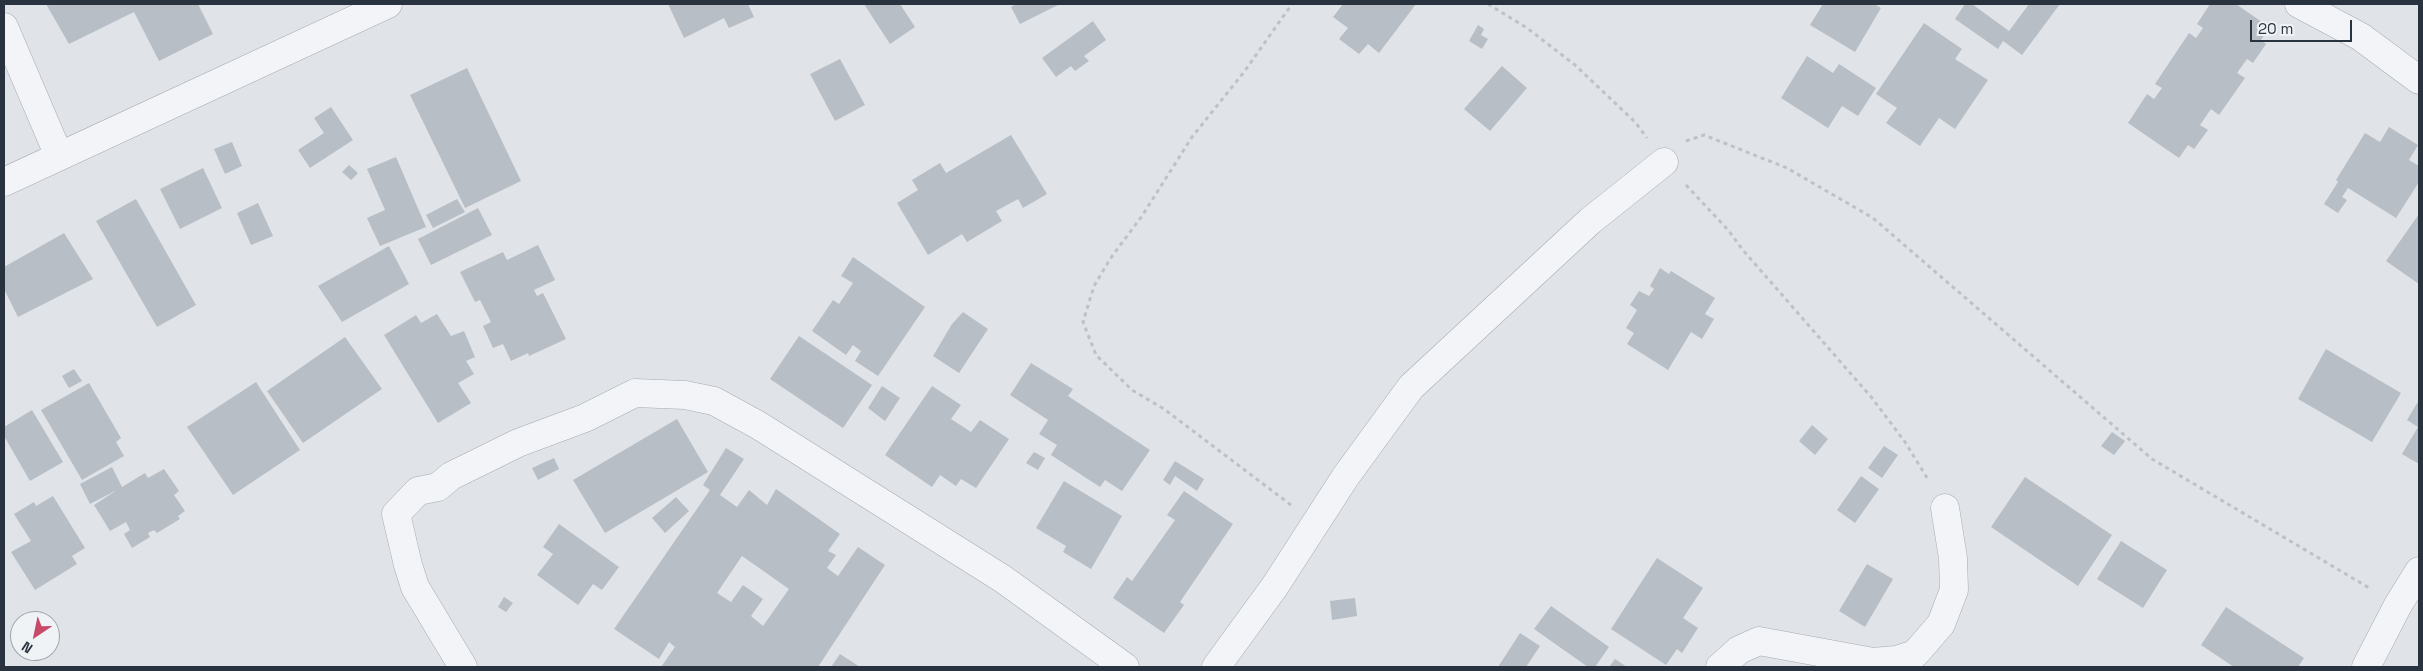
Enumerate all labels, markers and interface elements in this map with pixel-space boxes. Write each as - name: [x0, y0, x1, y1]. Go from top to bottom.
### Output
- scale bar: [2253, 10, 2356, 42]
- text: 20 m: [2258, 19, 2293, 38]
- north arrow: [10, 611, 60, 661]
- text: N: [18, 638, 36, 658]

